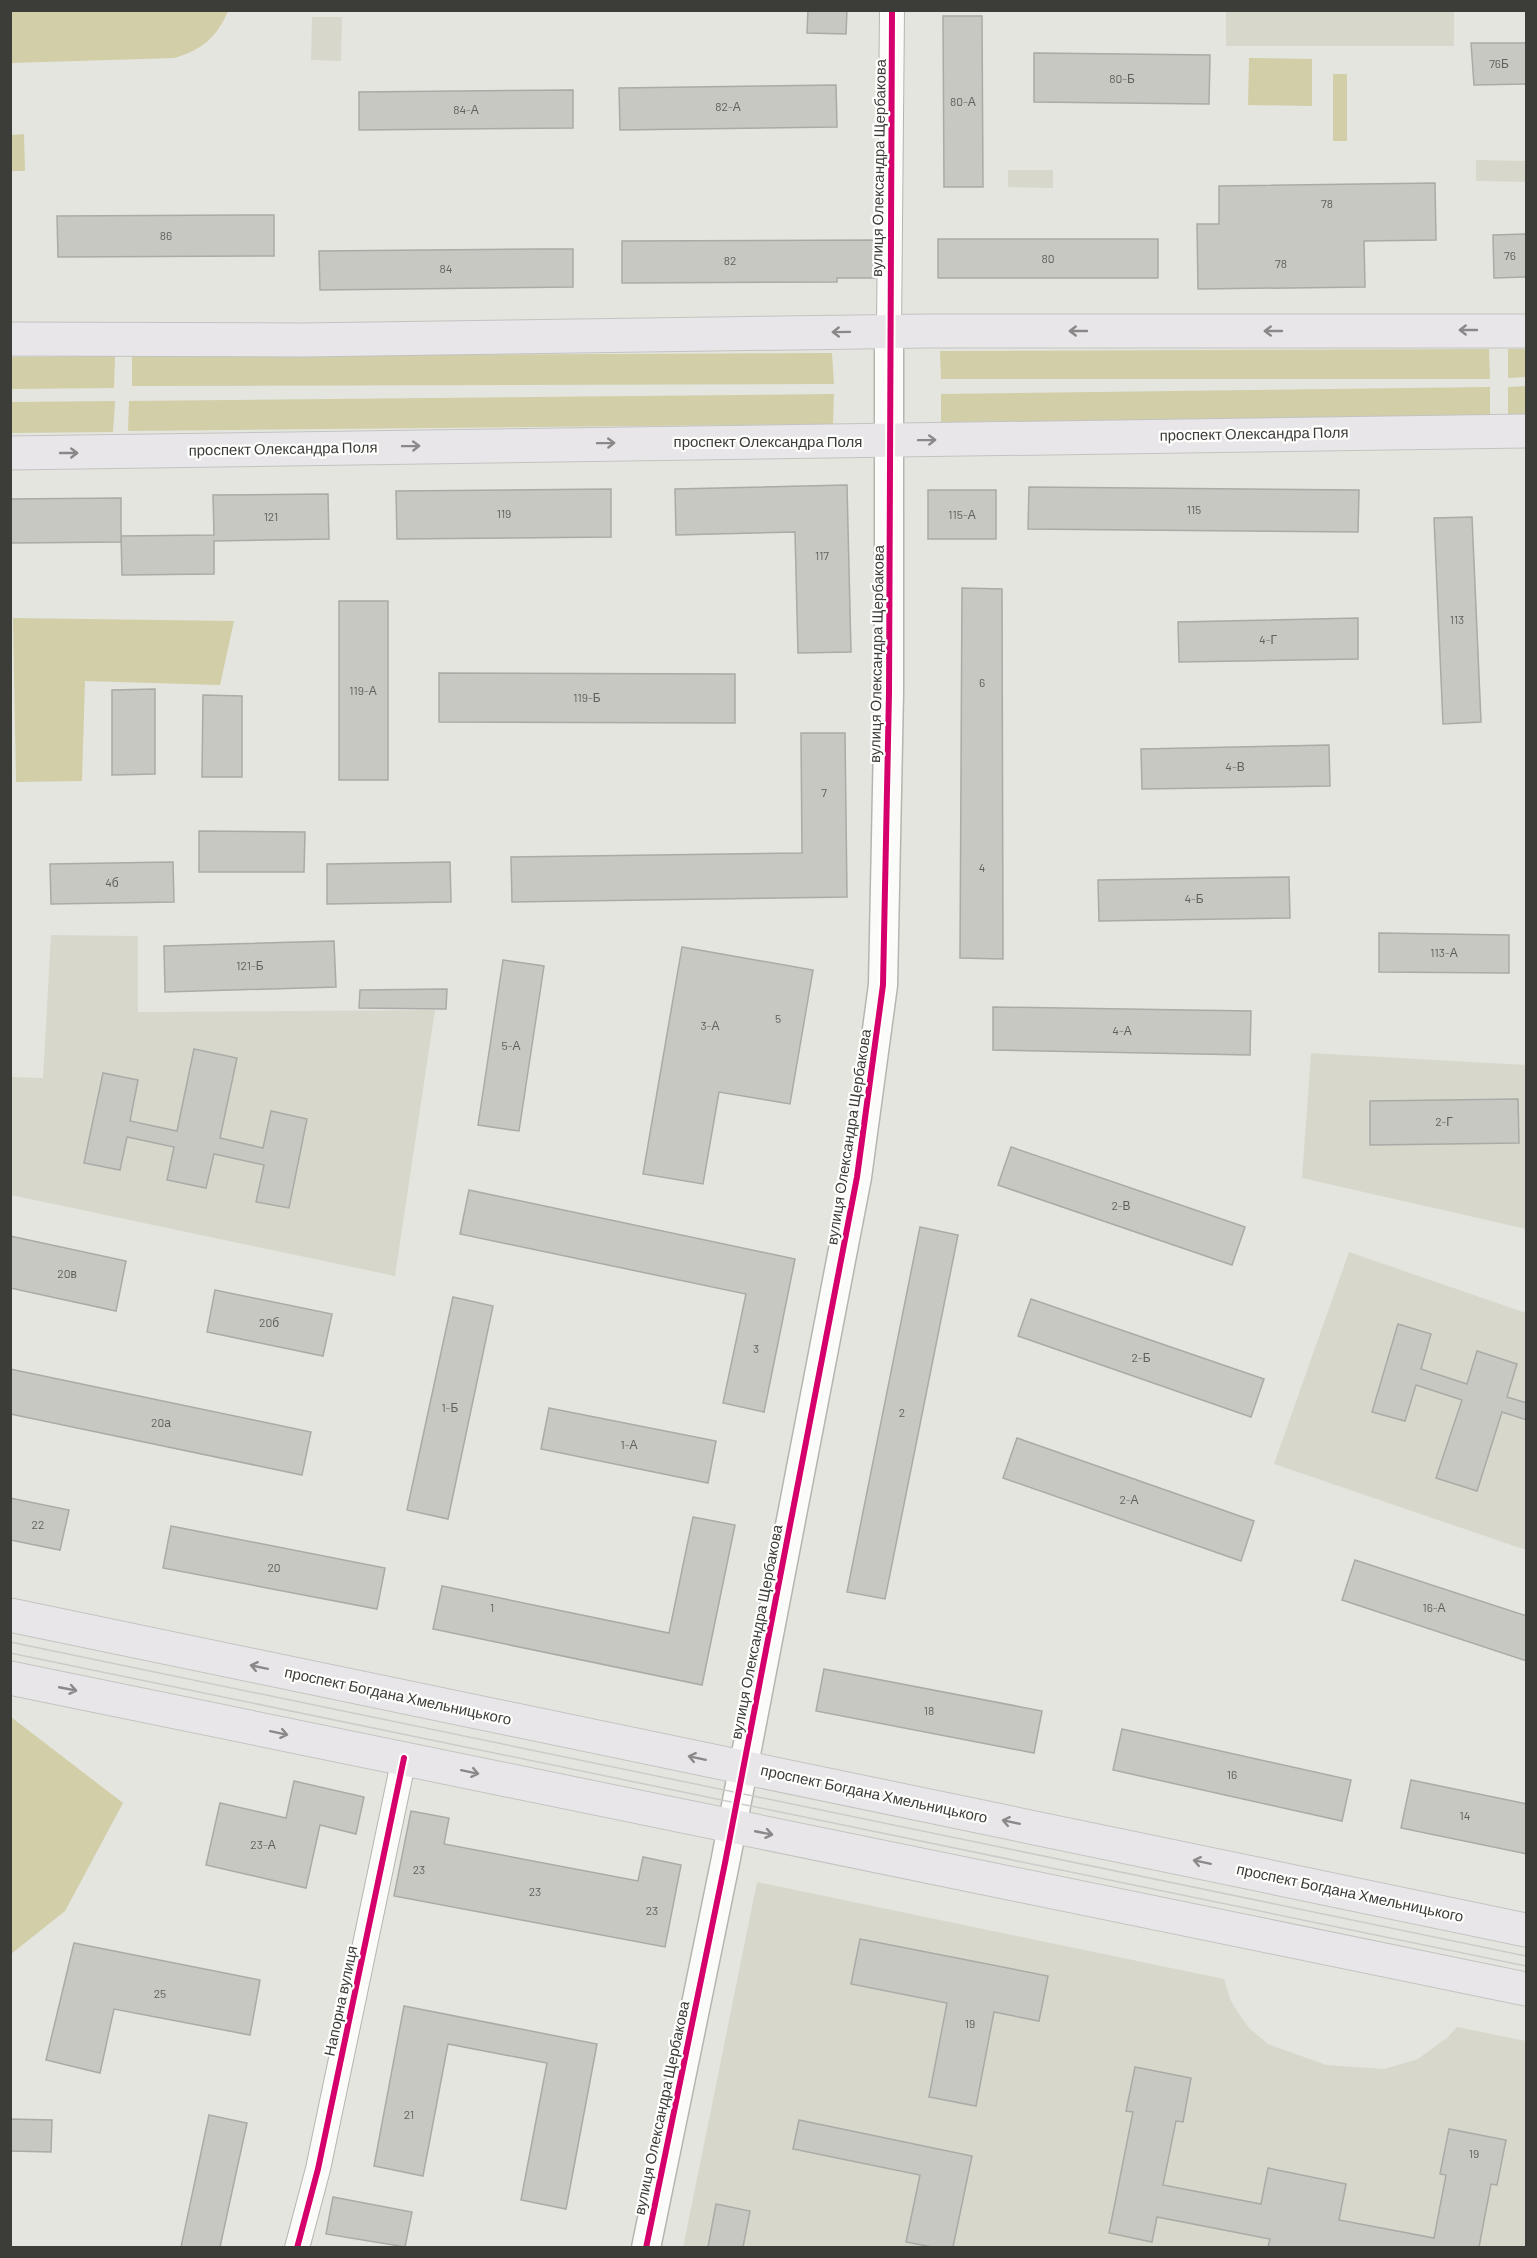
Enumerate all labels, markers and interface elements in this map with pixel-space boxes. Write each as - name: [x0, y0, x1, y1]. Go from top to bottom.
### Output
- house number: 76Б: [1489, 56, 1509, 70]
- street label: вулиця Олександра Щербакова: [867, 58, 889, 277]
- house number: 80-Б: [1109, 71, 1135, 85]
- house number: 80-А: [950, 94, 976, 108]
- house number: 82-А: [715, 99, 741, 113]
- house number: 84-А: [453, 102, 479, 116]
- house number: 78: [1321, 196, 1333, 210]
- house number: 86: [160, 228, 172, 242]
- house number: 76: [1504, 248, 1516, 262]
- house number: 80: [1041, 251, 1055, 265]
- house number: 82: [724, 253, 736, 267]
- house number: 78: [1275, 256, 1287, 270]
- house number: 84: [440, 261, 452, 275]
- one-way arrow: [1459, 324, 1479, 336]
- one-way arrow: [1069, 325, 1089, 337]
- one-way arrow: [1264, 325, 1284, 337]
- one-way arrow: [832, 326, 852, 338]
- street label: проспект Олександра Поля: [1159, 422, 1349, 444]
- street label: проспект Олександра Поля: [674, 432, 862, 450]
- one-way arrow: [916, 435, 936, 446]
- street label: проспект Олександра Поля: [188, 437, 378, 459]
- one-way arrow: [595, 437, 615, 449]
- one-way arrow: [400, 441, 420, 452]
- one-way arrow: [58, 447, 78, 459]
- house number: 115: [1187, 502, 1201, 516]
- house number: 119: [497, 506, 511, 520]
- house number: 115-А: [948, 507, 976, 521]
- house number: 121: [264, 509, 278, 523]
- street label: вулиця Олександра Щербакова: [865, 544, 887, 763]
- house number: 117: [815, 548, 829, 562]
- house number: 113: [1450, 612, 1464, 626]
- house number: 4-Г: [1259, 632, 1277, 646]
- house number: 6: [979, 675, 985, 689]
- house number: 119-А: [349, 683, 377, 697]
- house number: 119-Б: [573, 690, 601, 704]
- house number: 4-В: [1225, 759, 1245, 773]
- house number: 7: [821, 785, 827, 799]
- house number: 4: [979, 860, 985, 874]
- house number: 4б: [105, 875, 119, 889]
- house number: 4-Б: [1184, 891, 1204, 905]
- house number: 113-А: [1430, 945, 1458, 959]
- house number: 121-Б: [236, 958, 264, 972]
- house number: 5: [775, 1011, 781, 1025]
- house number: 3-А: [701, 1018, 719, 1032]
- house number: 4-А: [1112, 1023, 1132, 1037]
- street label: вулиця Олександра Щербакова: [822, 1027, 874, 1246]
- house number: 5-А: [502, 1038, 520, 1052]
- house number: 2-Г: [1435, 1114, 1453, 1128]
- house number: 2-В: [1111, 1198, 1131, 1212]
- house number: 20в: [57, 1266, 77, 1280]
- house number: 20б: [259, 1315, 279, 1329]
- house number: 3: [753, 1341, 759, 1355]
- house number: 2-Б: [1131, 1350, 1151, 1364]
- house number: 1-Б: [442, 1400, 459, 1414]
- house number: 2: [899, 1405, 905, 1419]
- house number: 20а: [151, 1415, 171, 1429]
- house number: 1-А: [621, 1437, 637, 1451]
- house number: 2-А: [1119, 1492, 1139, 1506]
- house number: 22: [32, 1517, 44, 1531]
- street label: вулиця Олександра Щербакова: [726, 1522, 786, 1741]
- house number: 20: [267, 1560, 281, 1574]
- house number: 1: [490, 1600, 494, 1614]
- house number: 16-А: [1422, 1600, 1446, 1614]
- one-way arrow: [250, 1661, 269, 1672]
- street label: проспект Богдана Хмельницького: [283, 1662, 513, 1728]
- one-way arrow: [58, 1684, 77, 1696]
- house number: 18: [924, 1703, 934, 1717]
- one-way arrow: [269, 1728, 289, 1739]
- one-way arrow: [687, 1752, 707, 1763]
- street label: проспект Богдана Хмельницького: [759, 1760, 989, 1826]
- one-way arrow: [460, 1767, 480, 1778]
- house number: 16: [1227, 1767, 1237, 1781]
- house number: 14: [1460, 1808, 1470, 1822]
- one-way arrow: [1002, 1816, 1021, 1827]
- one-way arrow: [754, 1828, 773, 1840]
- house number: 23-А: [250, 1837, 276, 1851]
- one-way arrow: [1193, 1856, 1212, 1867]
- street label: проспект Богдана Хмельницького: [1235, 1859, 1465, 1925]
- house number: 23: [413, 1862, 425, 1876]
- house number: 23: [529, 1884, 541, 1898]
- house number: 23: [646, 1903, 658, 1917]
- street label: Напорна вулиця: [320, 1944, 360, 2058]
- house number: 25: [154, 1986, 166, 2000]
- street label: вулиця Олександра Щербакова: [630, 1999, 693, 2216]
- house number: 19: [965, 2016, 975, 2030]
- house number: 21: [404, 2107, 414, 2121]
- house number: 19: [1469, 2146, 1479, 2160]

